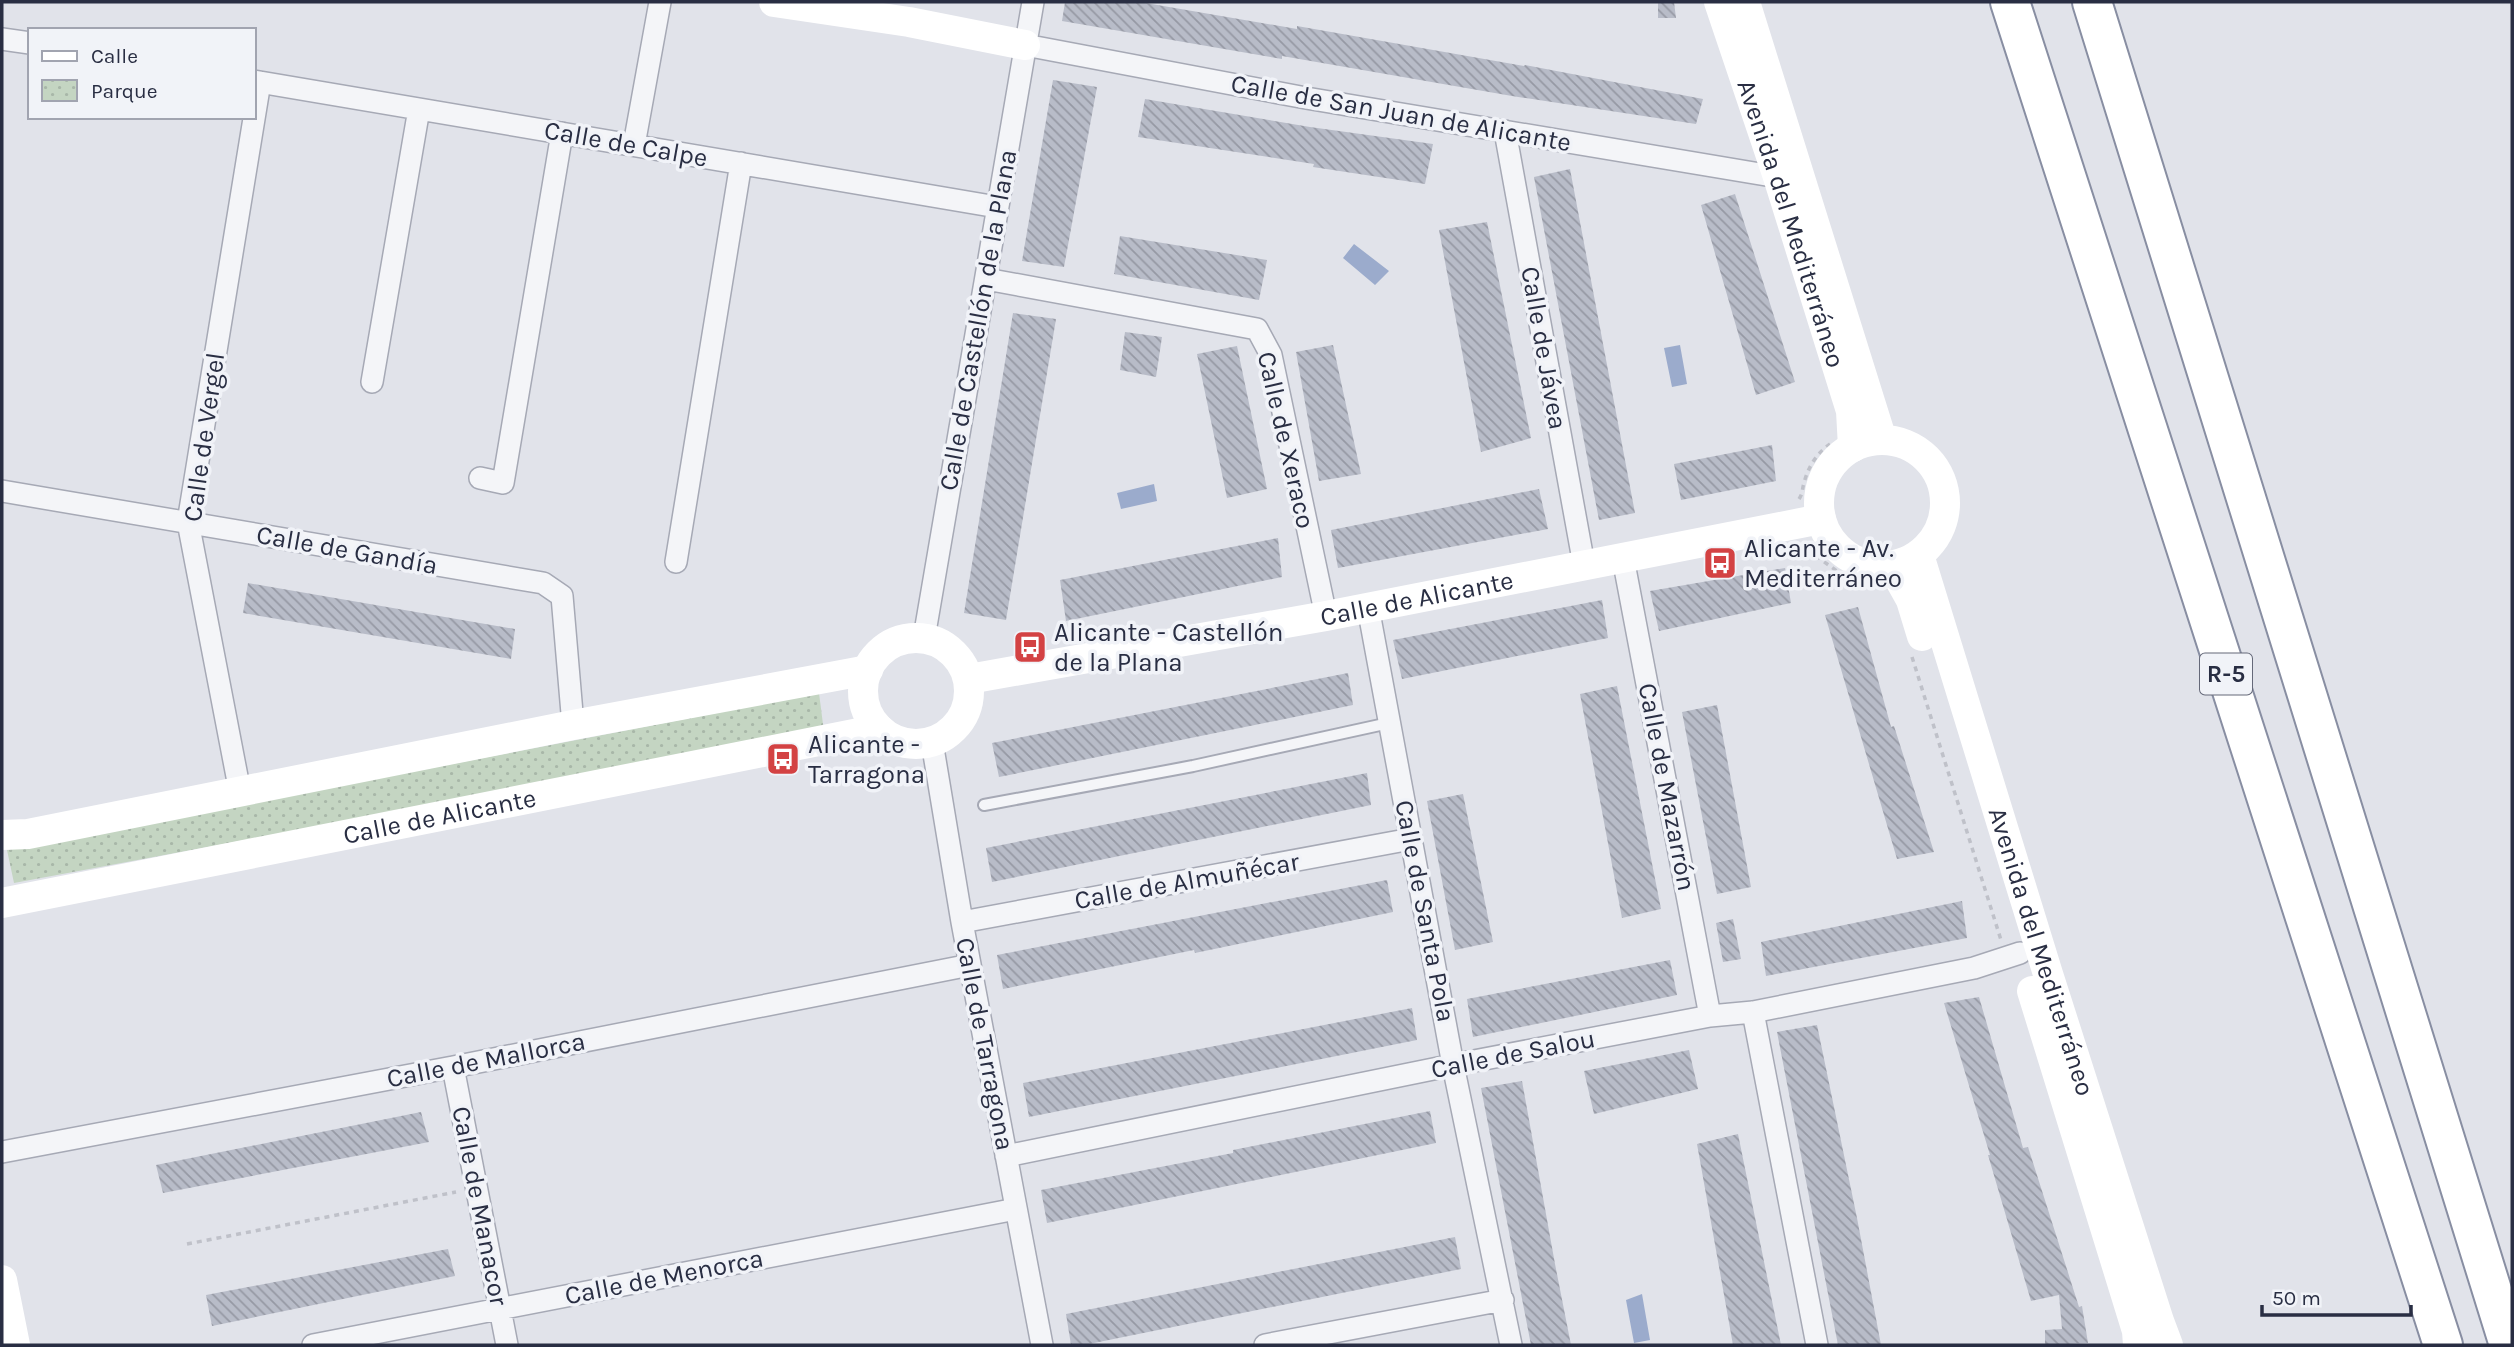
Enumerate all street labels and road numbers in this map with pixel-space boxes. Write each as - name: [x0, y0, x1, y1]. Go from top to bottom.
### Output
- street label: Calle de San Juan de Alicante: [1228, 68, 1574, 158]
- street label: Avenida del Mediterráneo: [1731, 75, 1852, 371]
- street label: Calle de Calpe: [542, 114, 710, 174]
- street label: Calle de Castellón de la Plana: [933, 147, 1023, 493]
- street label: Calle de Jávea: [1514, 264, 1574, 432]
- street label: Calle de Xeraco: [1251, 349, 1321, 531]
- street label: Calle de Vergel: [177, 350, 231, 524]
- street label: Calle de Gandía: [254, 519, 440, 581]
- street label: Calle de Alicante: [1318, 564, 1516, 632]
- road number: R-5: [2200, 654, 2252, 694]
- street label: Calle de Mazarrón: [1632, 681, 1702, 893]
- street label: Calle de Alicante: [340, 782, 539, 850]
- street label: Calle de Santa Pola: [1388, 797, 1462, 1025]
- street label: Avenida del Mediterráneo: [1982, 803, 2101, 1100]
- street label: Calle de Almuñécar: [1072, 846, 1302, 916]
- street label: Calle de Tarragona: [949, 935, 1021, 1153]
- street label: Calle de Salou: [1428, 1023, 1598, 1085]
- street label: Calle de Mallorca: [384, 1026, 588, 1094]
- street label: Calle de Manacor: [445, 1104, 515, 1309]
- street label: Calle de Menorca: [562, 1243, 766, 1311]

